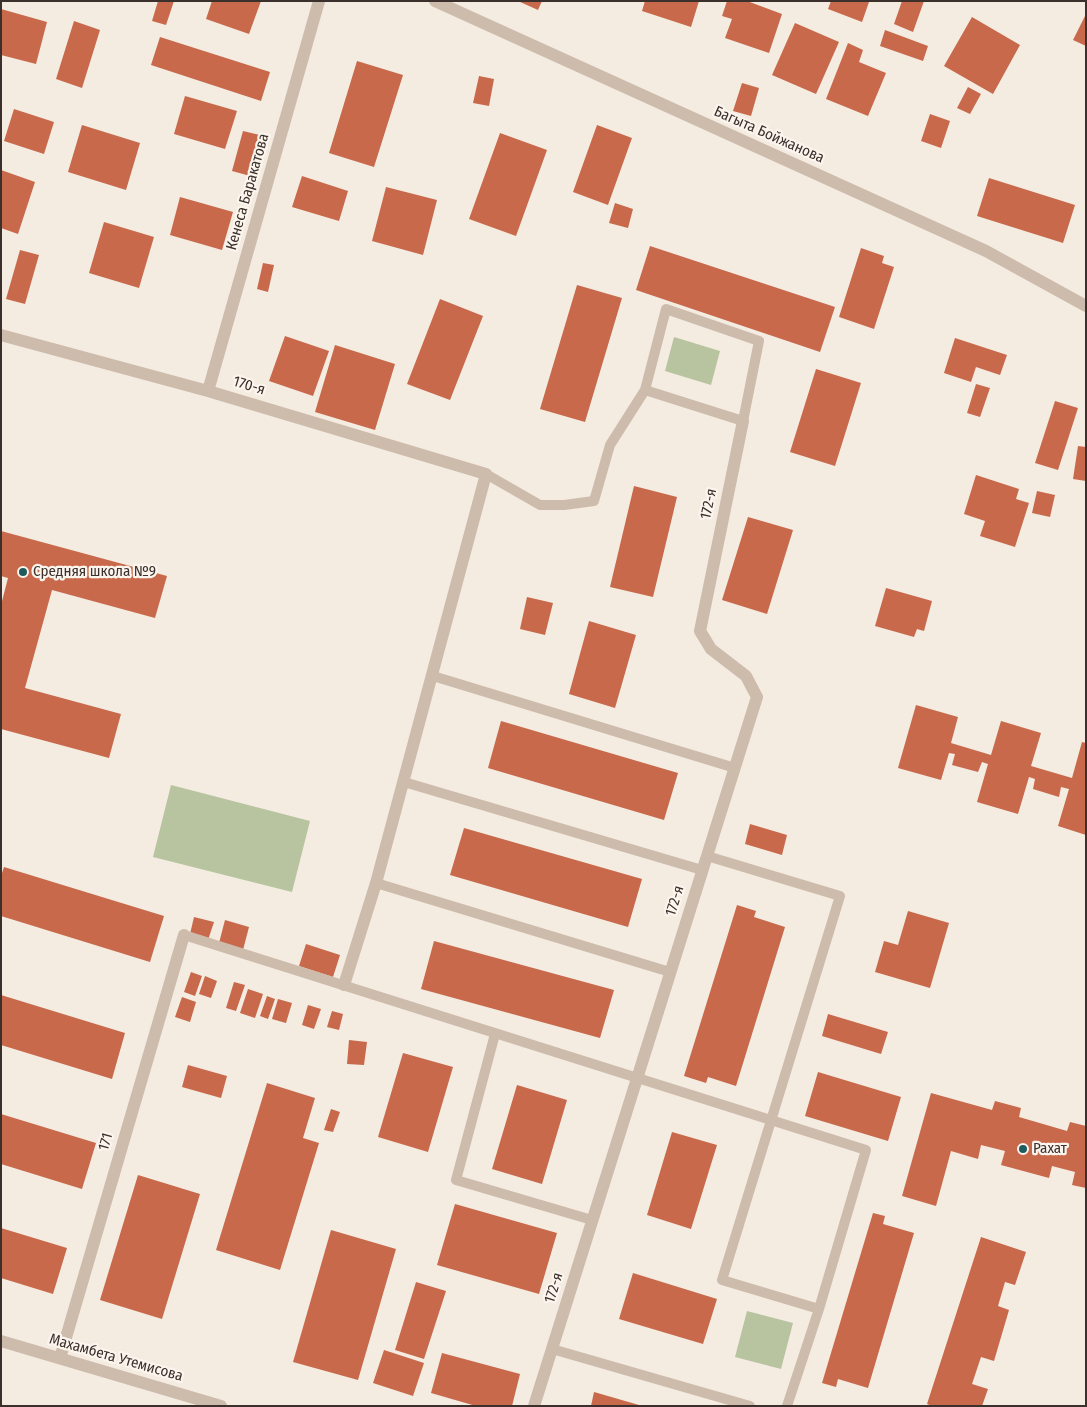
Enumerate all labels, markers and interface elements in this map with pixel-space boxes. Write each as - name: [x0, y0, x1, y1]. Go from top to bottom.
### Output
- street label: Багыта Бойжанова: [711, 103, 827, 167]
- street label: Кенеса Баракатова: [223, 132, 273, 252]
- street label: 170-я: [231, 373, 267, 399]
- street label: 172-я: [697, 487, 721, 521]
- place label: Средняя школа №9: [33, 563, 156, 581]
- marker: Средняя школа №9: [17, 566, 29, 578]
- street label: 172-я: [662, 883, 688, 919]
- street label: 171: [95, 1131, 117, 1153]
- place label: Рахат: [1033, 1140, 1067, 1158]
- marker: Рахат: [1017, 1143, 1029, 1155]
- street label: 172-я: [541, 1270, 567, 1306]
- street label: Махамбета Утемисова: [47, 1330, 185, 1386]

